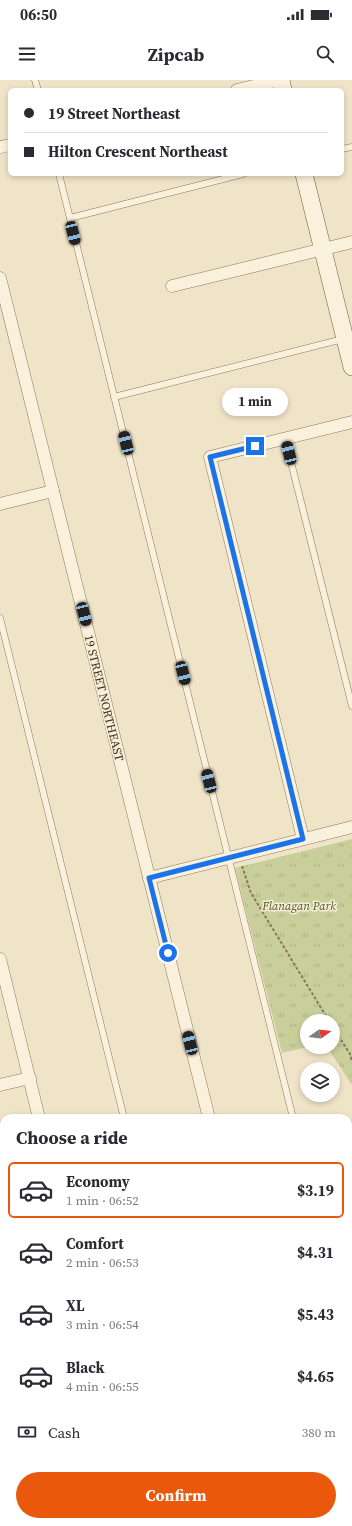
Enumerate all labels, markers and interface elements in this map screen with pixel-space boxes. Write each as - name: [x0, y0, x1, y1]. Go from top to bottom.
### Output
- text: 06:50: [20, 4, 57, 25]
- text: Zipcab: [148, 42, 204, 67]
- icon: menu: [16, 43, 38, 65]
- icon: search: [314, 43, 336, 65]
- text: 19 Street Northeast: [48, 103, 180, 124]
- text: Hilton Crescent Northeast: [48, 141, 228, 162]
- car: [64, 220, 82, 246]
- callout: 1 min: [222, 388, 288, 416]
- text: 1 min: [238, 393, 272, 410]
- car: [117, 430, 135, 456]
- route end: [246, 437, 264, 455]
- car: [280, 440, 298, 466]
- car: [75, 601, 93, 627]
- street label: 19 STREET NORTHEAST: [81, 633, 128, 764]
- car: [174, 660, 192, 686]
- car: [200, 768, 218, 794]
- park label: Flanagan Park: [261, 898, 336, 914]
- route start: [159, 944, 177, 962]
- north arrow: [300, 1014, 340, 1054]
- map controls: [300, 1014, 340, 1102]
- car: [181, 1030, 199, 1056]
- button: layers: [300, 1062, 340, 1102]
- text: Choose a ride: [16, 1125, 128, 1150]
- text: Economy: [66, 1171, 130, 1192]
- icon: car: [18, 1172, 54, 1208]
- text: $3.19: [297, 1180, 334, 1201]
- text: 1 min · 06:52: [66, 1192, 139, 1209]
- text: Comfort: [66, 1233, 124, 1254]
- icon: car: [18, 1234, 54, 1270]
- text: $4.31: [297, 1242, 334, 1263]
- text: 2 min · 06:53: [66, 1254, 139, 1271]
- text: XL: [66, 1295, 85, 1316]
- icon: car: [18, 1296, 54, 1332]
- text: $5.43: [297, 1304, 334, 1325]
- text: 3 min · 06:54: [66, 1316, 139, 1333]
- text: Black: [66, 1357, 105, 1378]
- icon: car: [18, 1358, 54, 1394]
- text: $4.65: [297, 1366, 334, 1387]
- text: 4 min · 06:55: [66, 1378, 139, 1395]
- icon: cash: [16, 1421, 38, 1443]
- text: Cash: [48, 1422, 80, 1443]
- text: 380 m: [302, 1424, 336, 1441]
- button: Confirm: [16, 1472, 336, 1518]

